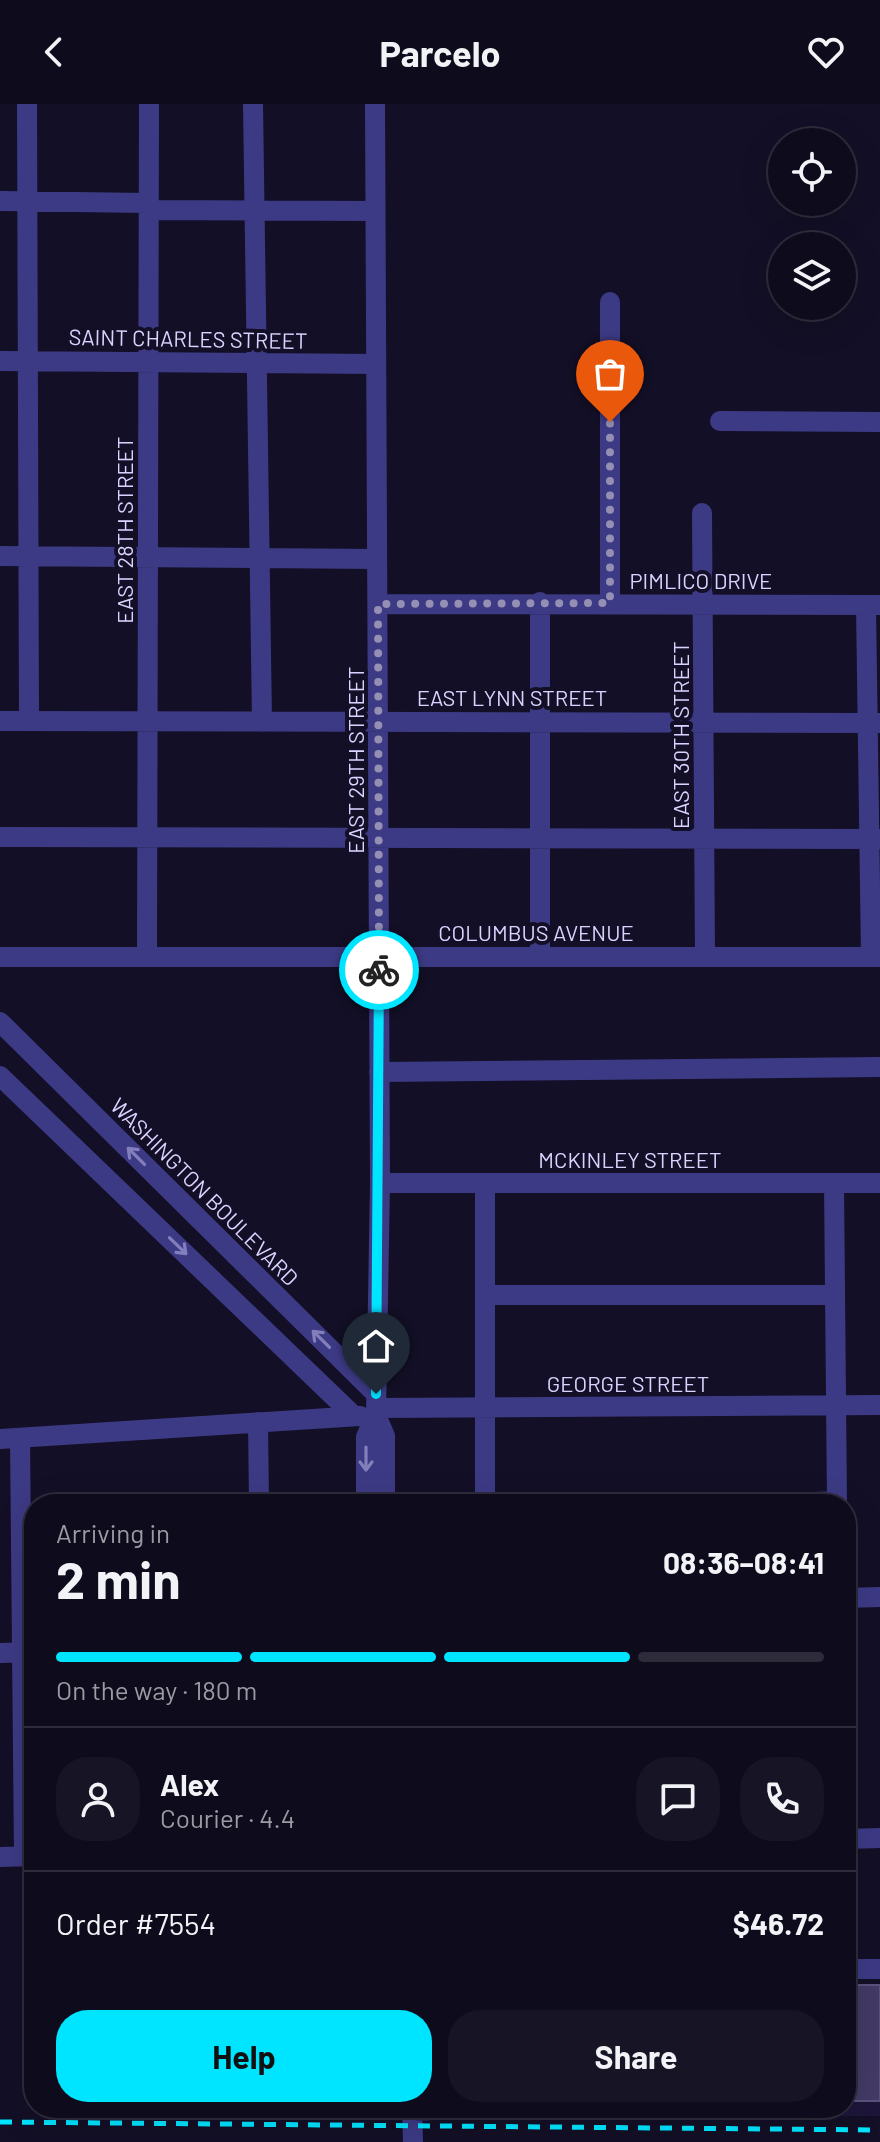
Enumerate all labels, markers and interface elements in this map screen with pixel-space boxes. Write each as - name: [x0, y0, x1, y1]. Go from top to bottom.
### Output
- icon: back: [32, 30, 76, 74]
- icon: heart: [804, 30, 848, 74]
- text: Parcelo: [379, 31, 501, 74]
- map controls: [768, 128, 856, 320]
- button: locate: [768, 128, 856, 216]
- button: layers: [768, 232, 856, 320]
- street label: SAINT CHARLES STREET: [68, 323, 308, 353]
- pin: [576, 340, 644, 422]
- icon: bag: [588, 352, 632, 396]
- street label: EAST 28TH STREET: [111, 436, 137, 624]
- street label: PIMLICO DRIVE: [630, 567, 772, 593]
- street label: EAST 30TH STREET: [667, 641, 693, 829]
- street label: EAST 29TH STREET: [342, 666, 368, 854]
- street label: EAST LYNN STREET: [417, 684, 607, 710]
- street label: COLUMBUS AVENUE: [438, 919, 634, 945]
- courier: [339, 930, 419, 1010]
- icon: bike: [357, 948, 401, 992]
- street label: WASHINGTON BOULEVARD: [106, 1092, 304, 1290]
- street label: MCKINLEY STREET: [538, 1146, 722, 1172]
- one-way arrow: [127, 1147, 146, 1166]
- one-way arrow: [167, 1237, 187, 1255]
- pin: [342, 1312, 410, 1394]
- icon: home: [354, 1324, 398, 1368]
- one-way arrow: [311, 1329, 330, 1349]
- street label: GEORGE STREET: [547, 1370, 709, 1396]
- one-way arrow: [358, 1445, 374, 1472]
- text: Arriving in: [56, 1517, 170, 1548]
- text: 08:36–08:41: [663, 1544, 824, 1580]
- text: 2 min: [56, 1547, 181, 1609]
- text: On the way · 180 m: [56, 1674, 257, 1705]
- button: person: [56, 1757, 140, 1841]
- button: chat: [636, 1757, 720, 1841]
- button: phone: [740, 1757, 824, 1841]
- text: Alex: [160, 1766, 219, 1802]
- text: Courier · 4.4: [160, 1802, 295, 1833]
- text: Order #7554: [56, 1905, 216, 1941]
- text: $46.72: [733, 1905, 824, 1941]
- button: Help: [56, 2010, 432, 2102]
- button: Share: [448, 2010, 824, 2102]

